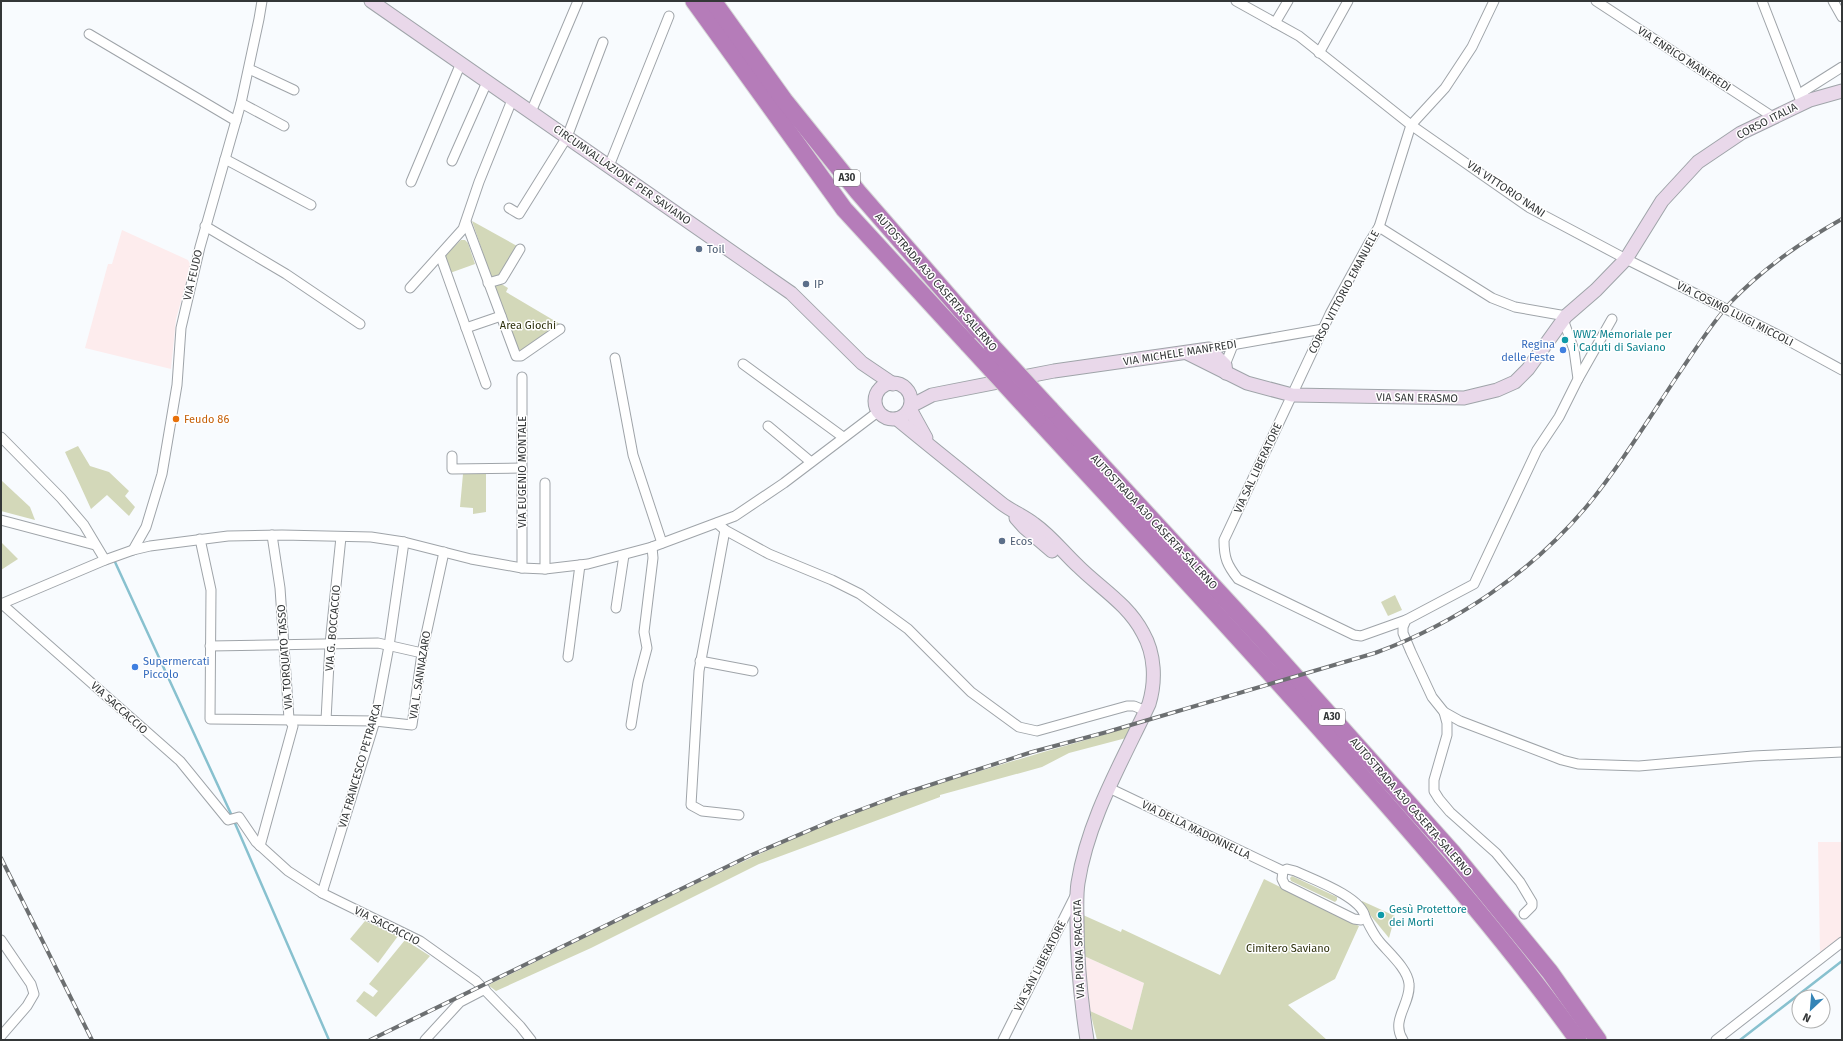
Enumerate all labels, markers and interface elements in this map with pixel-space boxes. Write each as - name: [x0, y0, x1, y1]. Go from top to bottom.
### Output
- street label: VIA ENRICO MANFREDI: [1635, 24, 1733, 94]
- street label: CORSO ITALIA: [1734, 100, 1800, 142]
- street label: CIRCUMVALLAZIONE PER SAVIANO: [551, 122, 693, 228]
- street label: VIA VITTORIO NANI: [1464, 158, 1548, 220]
- road number: A30: [834, 170, 860, 186]
- street label: AUTOSTRADA A30 CASERTA-SALERNO: [872, 210, 1000, 354]
- street label: CORSO VITTORIO EMANUELE: [1306, 228, 1382, 356]
- place label: Toil: [707, 243, 725, 256]
- marker: Toil: [694, 244, 704, 254]
- street label: VIA FEUDO: [181, 248, 205, 302]
- place label: IP: [814, 278, 824, 291]
- marker: IP: [801, 279, 811, 289]
- street label: VIA COSIMO LUIGI MICCOLI: [1674, 279, 1796, 349]
- park label: Area Giochi: [500, 319, 556, 332]
- place label: WW2 Memoriale per i Caduti di Saviano: [1573, 328, 1673, 354]
- marker: WW2 Memoriale per i Caduti di Saviano: [1560, 335, 1570, 345]
- street label: VIA MICHELE MANFREDI: [1122, 338, 1238, 368]
- place label: Regina delle Feste: [1501, 338, 1555, 364]
- marker: Regina delle Feste: [1558, 345, 1568, 355]
- street label: VIA SAN ERASMO: [1376, 391, 1458, 405]
- place label: Feudo 86: [184, 413, 229, 426]
- marker: Feudo 86: [171, 414, 181, 424]
- street label: VIA EUGENIO MONTALE: [516, 416, 529, 528]
- street label: VIA SAL LIBERATORE: [1231, 421, 1285, 515]
- street label: AUTOSTRADA A30 CASERTA-SALERNO: [1088, 452, 1220, 592]
- place label: Ecos: [1010, 535, 1032, 548]
- marker: Ecos: [997, 536, 1007, 546]
- street label: VIA G. BOCCACCIO: [323, 584, 343, 672]
- street label: VIA TORQUATO TASSO: [275, 604, 295, 710]
- street label: VIA L. SANNAZARO: [407, 630, 433, 720]
- place label: Supermercati Piccolo: [143, 655, 210, 681]
- marker: Supermercati Piccolo: [130, 662, 140, 672]
- street label: VIA SACCACCIO: [88, 679, 150, 737]
- street label: VIA FRANCESCO PETRARCA: [336, 702, 384, 830]
- road number: A30: [1319, 709, 1345, 725]
- street label: AUTOSTRADA A30 CASERTA-SALERNO: [1347, 735, 1475, 879]
- street label: VIA DELLA MADONNELLA: [1139, 798, 1253, 862]
- street label: VIA PIGNA SPACCATA: [1071, 899, 1087, 999]
- place label: Gesù Protettore dei Morti: [1389, 903, 1467, 929]
- street label: VIA SACCACCIO: [352, 904, 422, 948]
- marker: Gesù Protettore dei Morti: [1376, 910, 1386, 920]
- street label: VIA SAN LIBERATORE: [1011, 918, 1069, 1014]
- park label: Cimitero Saviano: [1246, 942, 1330, 955]
- north arrow: [1791, 989, 1831, 1029]
- text: N: [1801, 1010, 1813, 1025]

